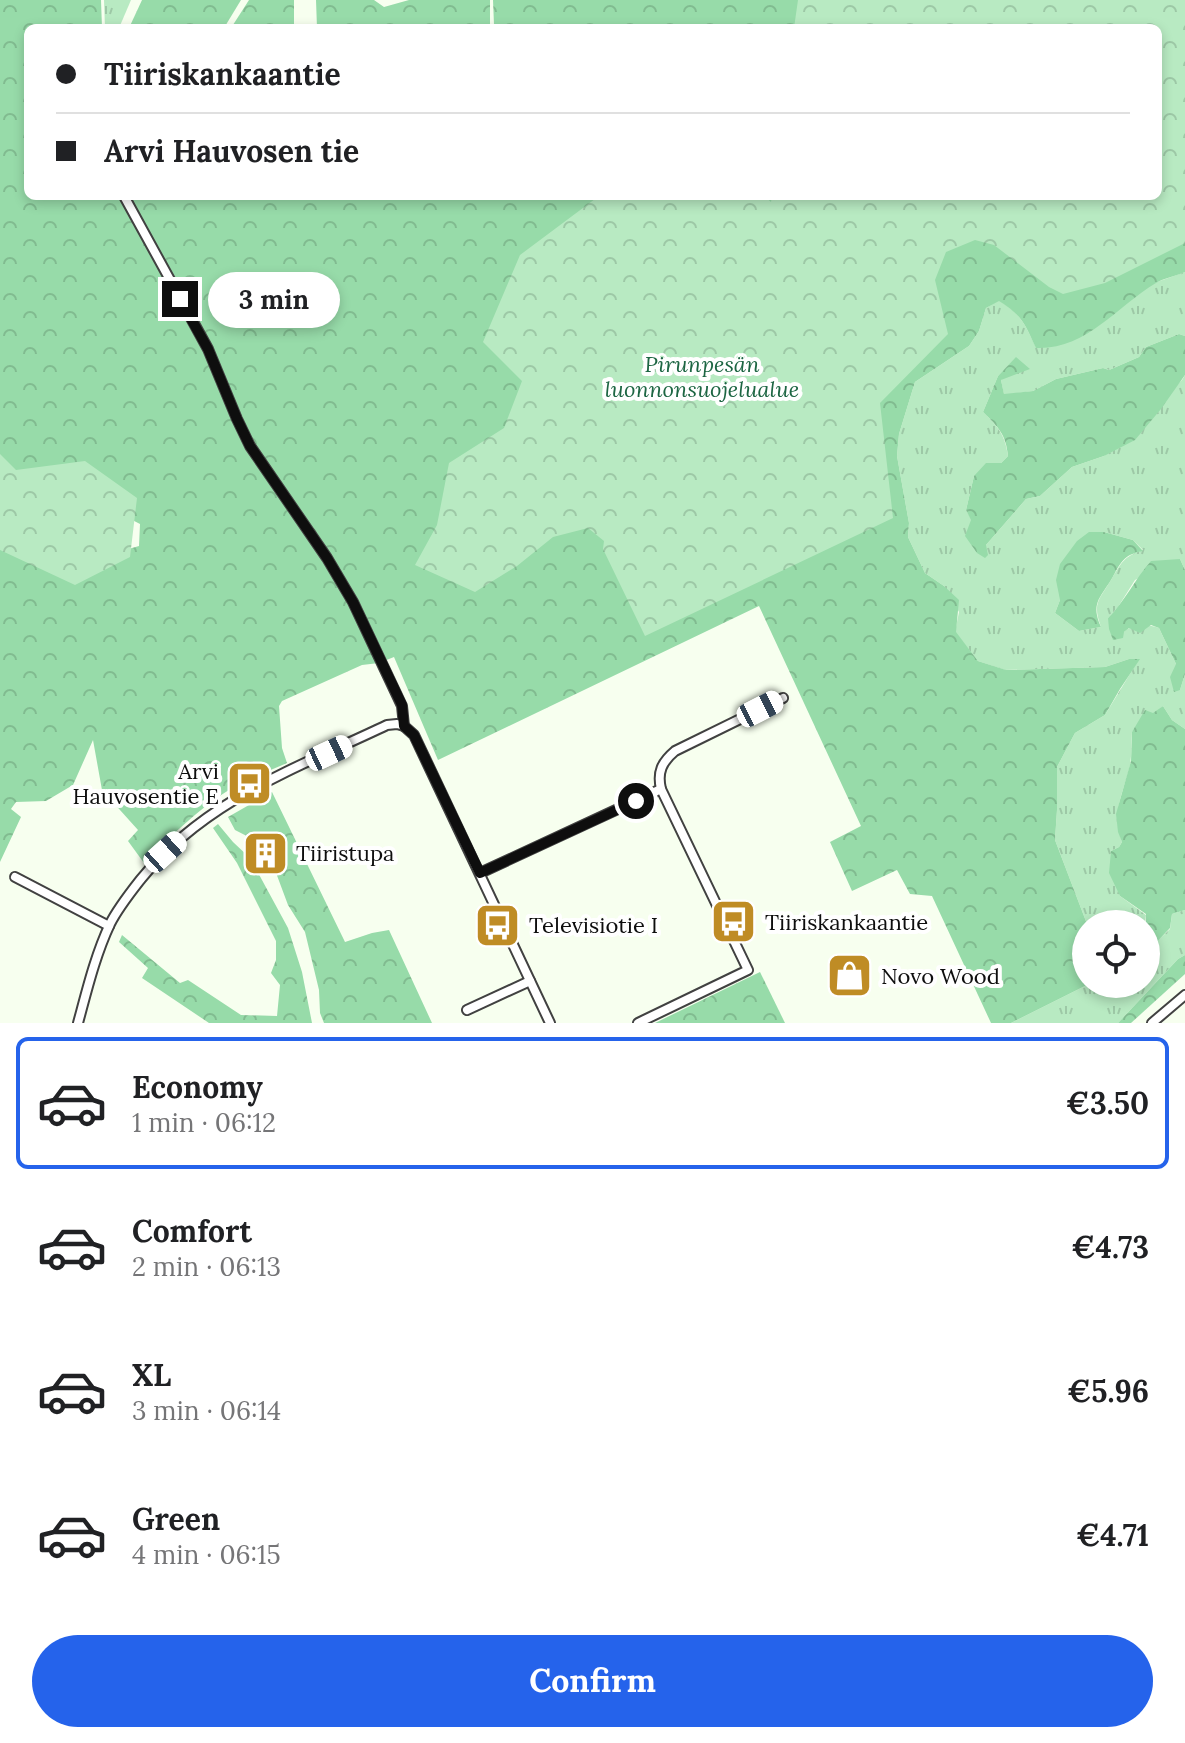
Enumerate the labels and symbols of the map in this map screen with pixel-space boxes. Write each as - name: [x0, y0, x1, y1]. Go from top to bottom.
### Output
- callout: 3 min: [208, 271, 340, 327]
- route end: [162, 281, 198, 317]
- park label: Pirunpesän luonnonsuojelualue: [605, 350, 799, 403]
- car: [733, 687, 787, 731]
- car: [302, 732, 356, 774]
- place label: Arvi Hauvosentie E: [73, 757, 219, 810]
- bus stop icon: Arvi Hauvosentie E: [226, 760, 274, 808]
- route start: [618, 783, 654, 819]
- car: [139, 827, 191, 877]
- building icon: Tiiristupa: [241, 829, 289, 877]
- place label: Tiiristupa: [296, 839, 394, 867]
- bus stop icon: Tiiriskankaantie: [710, 898, 758, 946]
- bus stop icon: Televisiotie I: [474, 901, 522, 949]
- place label: Tiiriskankaantie: [765, 908, 928, 936]
- place label: Televisiotie I: [529, 911, 658, 939]
- shop icon: Novo Wood: [826, 952, 874, 1000]
- place label: Novo Wood: [881, 962, 1000, 990]

